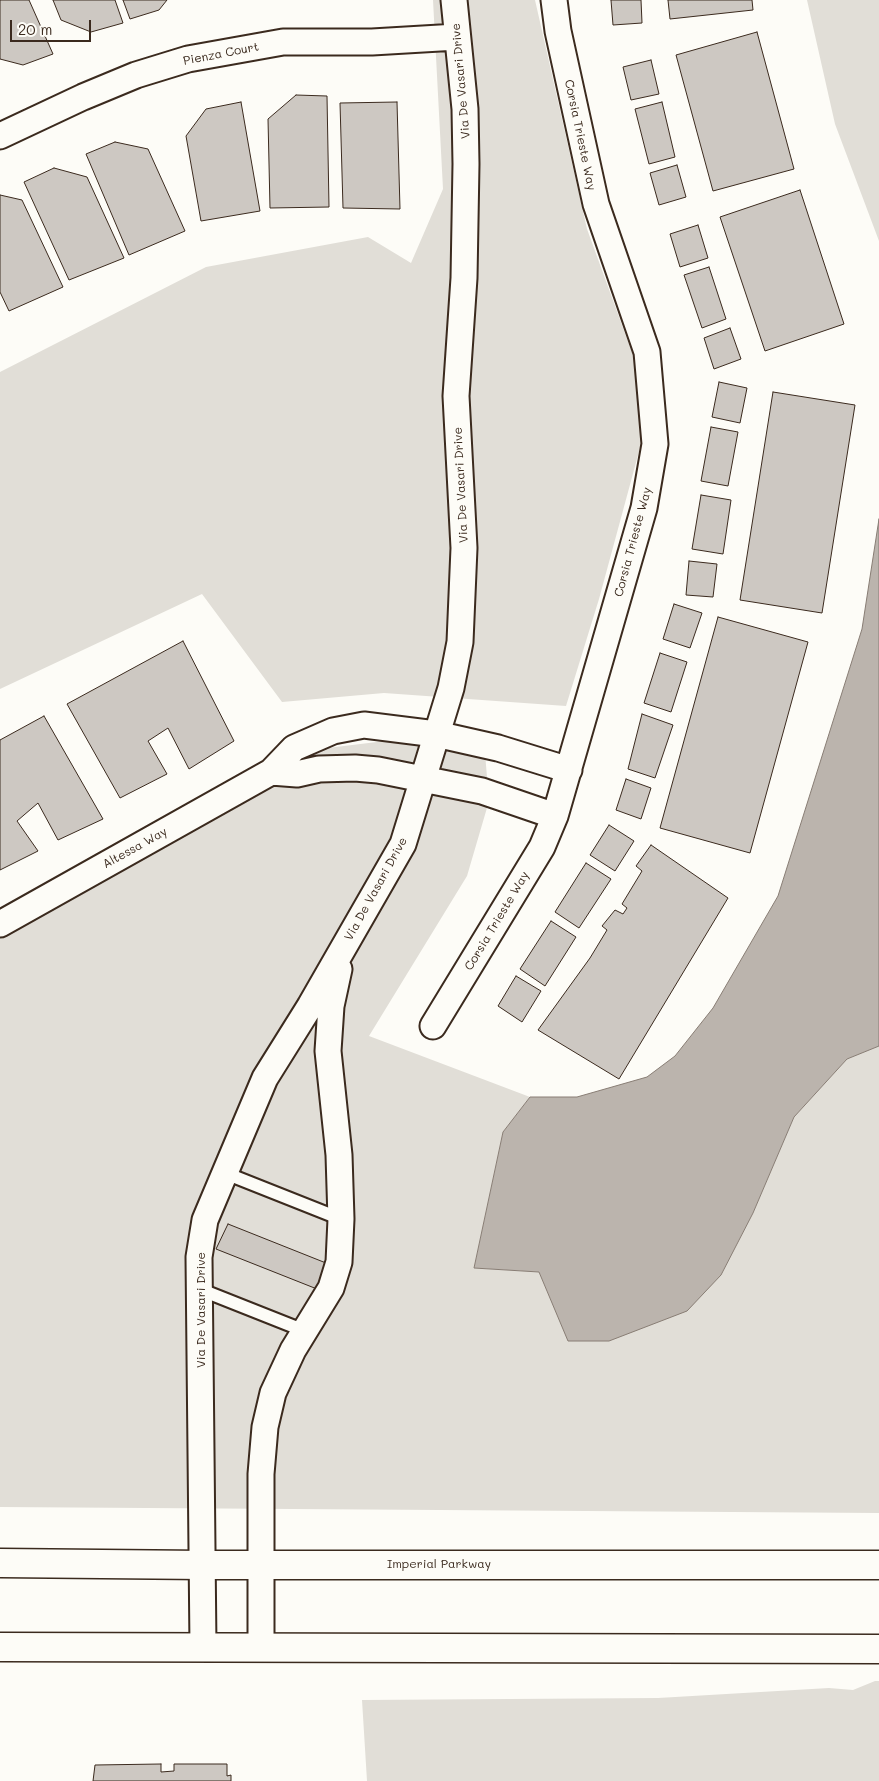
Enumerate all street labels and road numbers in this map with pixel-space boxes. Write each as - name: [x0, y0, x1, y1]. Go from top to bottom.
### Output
- street label: Via De Vasari Drive: [449, 23, 473, 139]
- street label: Pienza Court: [182, 40, 260, 68]
- street label: Corsia Trieste Way: [561, 78, 599, 192]
- street label: Via De Vasari Drive: [451, 427, 471, 543]
- street label: Corsia Trieste Way: [611, 486, 655, 598]
- street label: Altessa Way: [100, 824, 170, 872]
- street label: Via De Vasari Drive: [342, 835, 410, 943]
- street label: Corsia Trieste Way: [462, 869, 532, 973]
- street label: Via De Vasari Drive: [194, 1252, 208, 1368]
- street label: Imperial Parkway: [387, 1557, 491, 1571]

